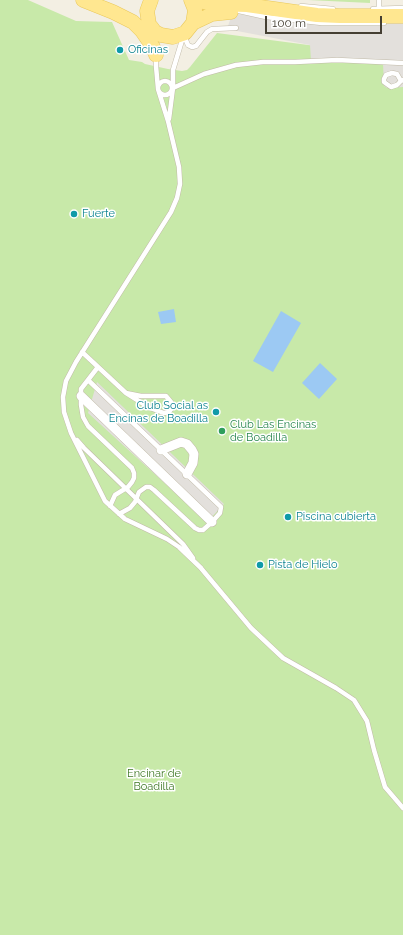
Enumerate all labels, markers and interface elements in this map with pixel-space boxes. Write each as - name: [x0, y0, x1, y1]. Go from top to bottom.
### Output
- scale bar: [267, 8, 384, 34]
- text: 100 m: [272, 16, 306, 30]
- place label: Oficinas: [128, 43, 168, 57]
- marker: Oficinas: [115, 45, 125, 55]
- place label: Fuerte: [82, 207, 115, 221]
- marker: Fuerte: [69, 209, 79, 219]
- place label: Club Social as Encinas de Boadilla: [109, 399, 208, 425]
- marker: Club Social as Encinas de Boadilla: [211, 407, 221, 417]
- place label: Club Las Encinas de Boadilla: [230, 418, 316, 444]
- marker: Club Las Encinas de Boadilla: [217, 426, 227, 436]
- place label: Piscina cubierta: [296, 510, 376, 524]
- marker: Piscina cubierta: [283, 512, 293, 522]
- place label: Pista de Hielo: [268, 558, 338, 572]
- marker: Pista de Hielo: [255, 560, 265, 570]
- park label: Encinar de Boadilla: [127, 767, 181, 793]

